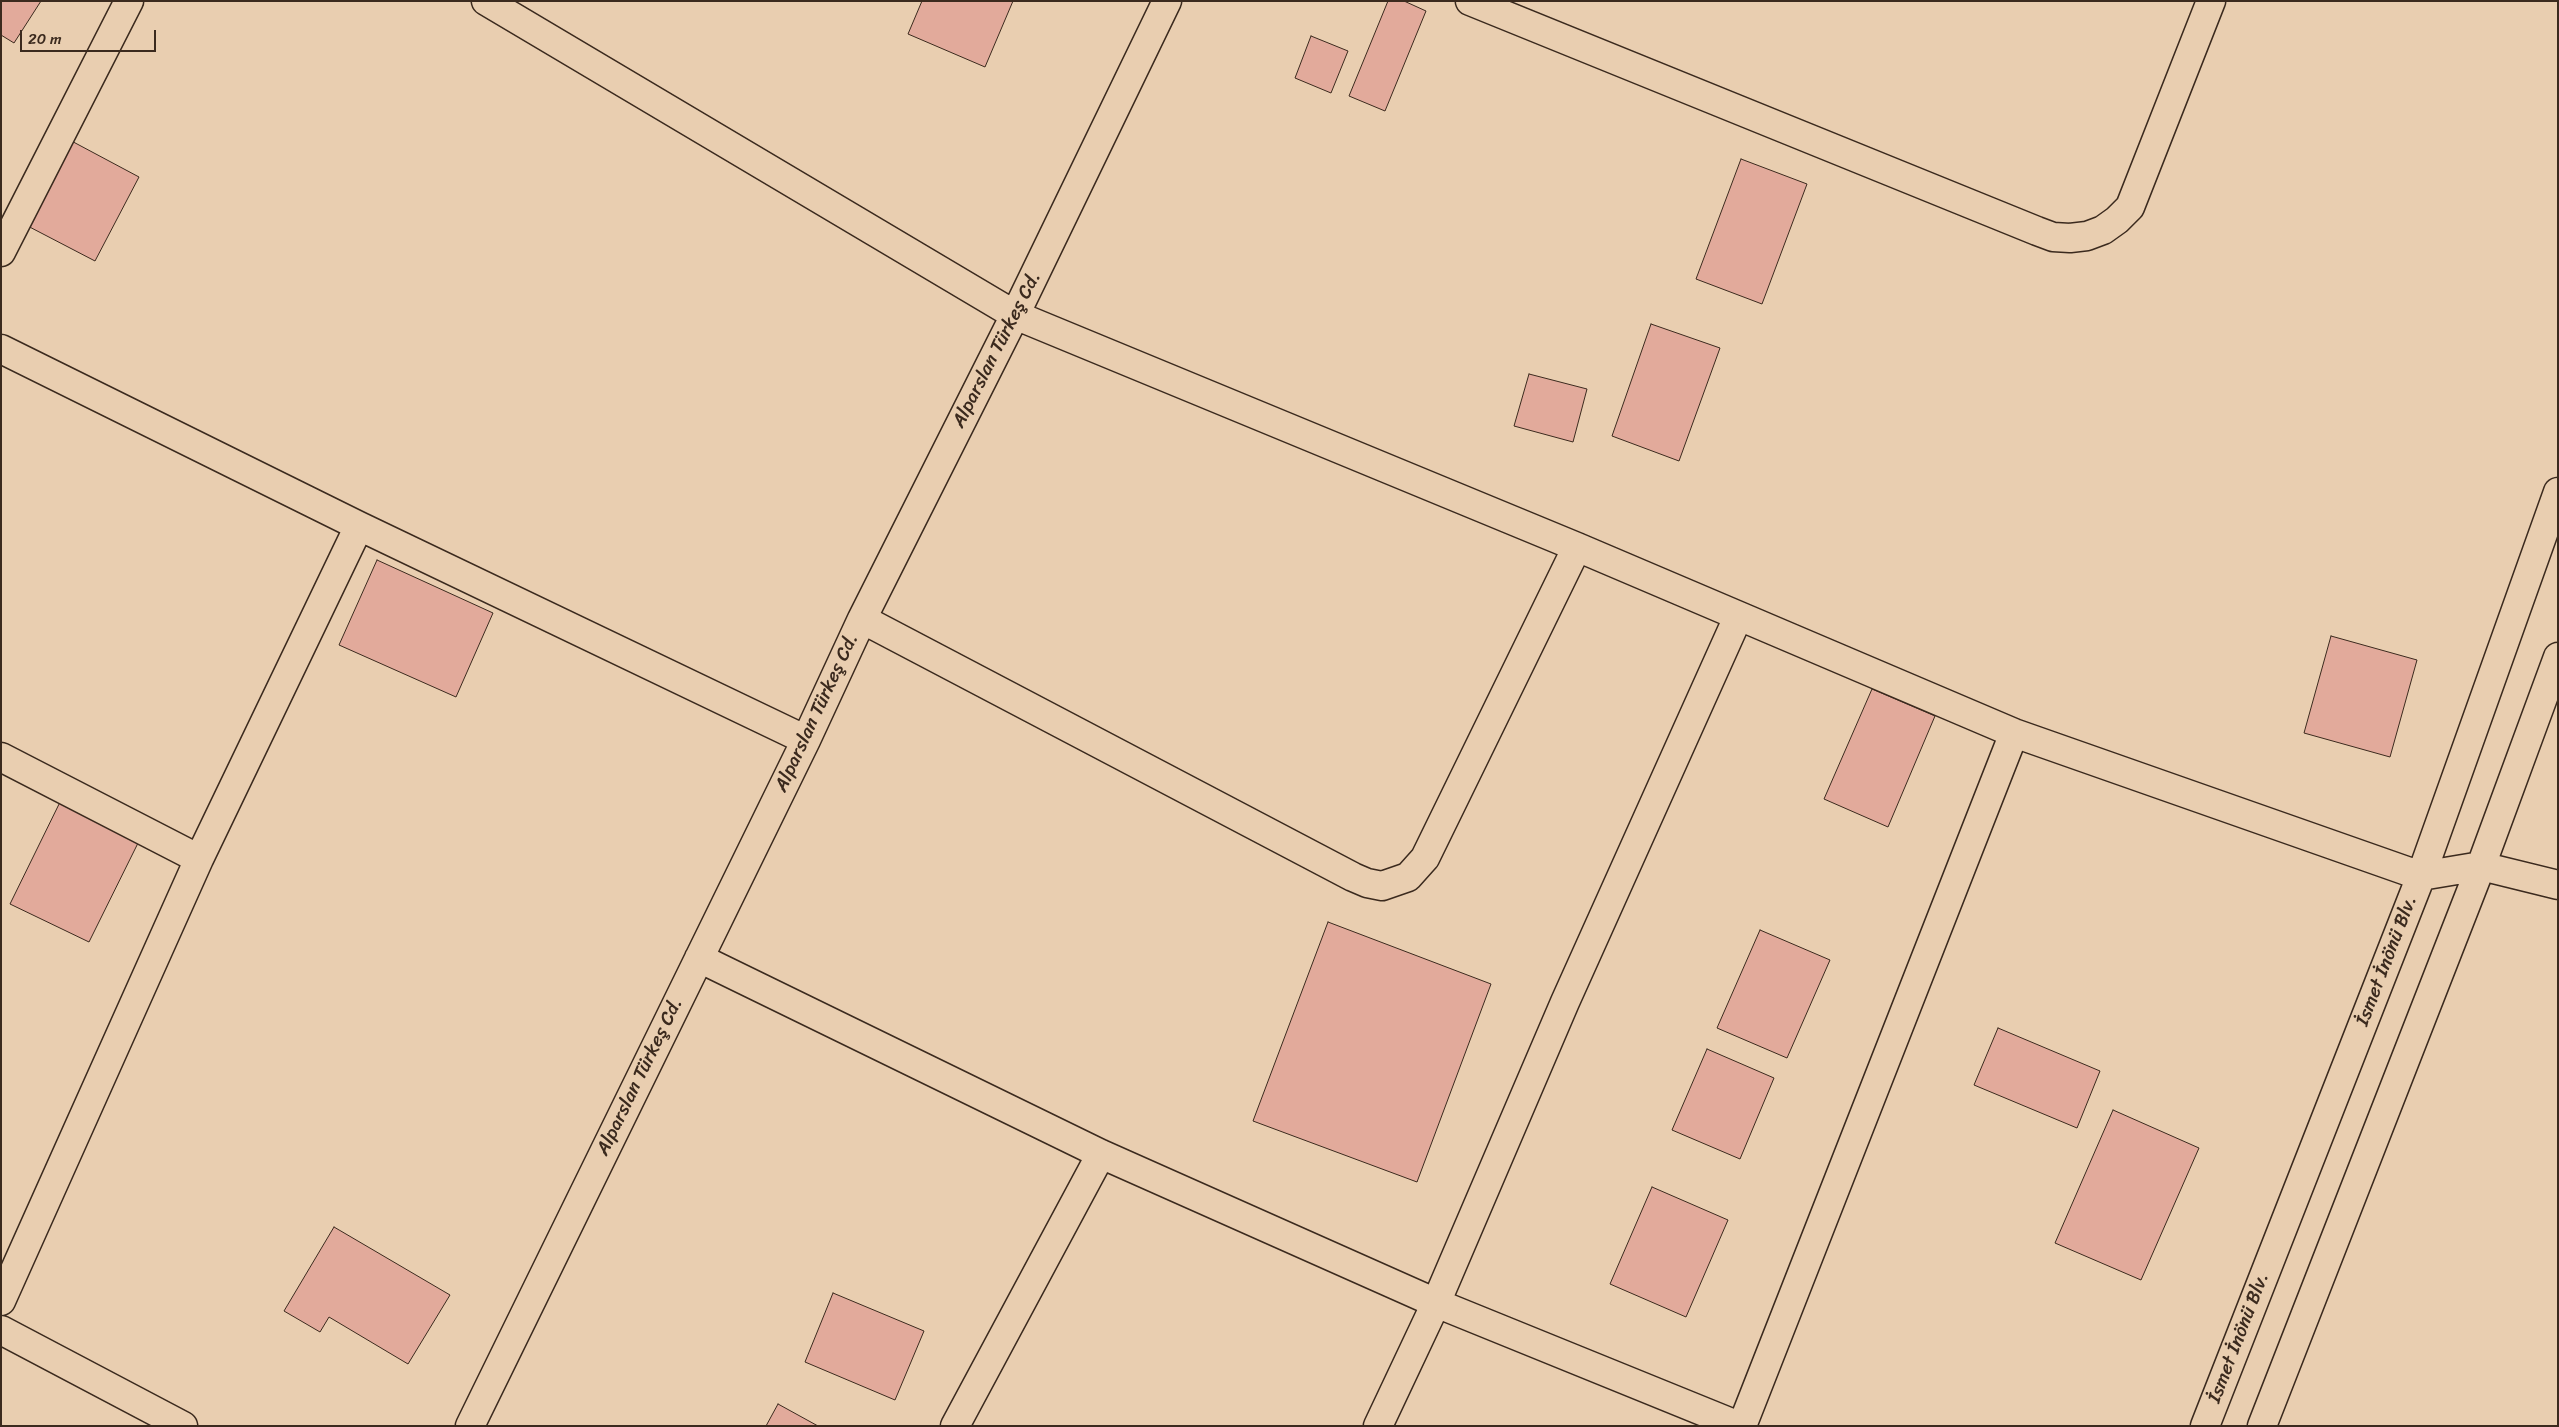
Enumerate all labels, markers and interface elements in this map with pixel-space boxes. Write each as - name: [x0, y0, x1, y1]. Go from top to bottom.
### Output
- scale bar: [22, 20, 159, 52]
- text: 20 m: [28, 26, 62, 52]
- street label: Alparslan Türkeş Cd.: [948, 268, 1046, 432]
- street label: Alparslan Türkeş Cd.: [770, 630, 864, 796]
- street label: İsmet İnönü Blv.: [2352, 893, 2422, 1029]
- street label: Alparslan Türkeş Cd.: [592, 995, 688, 1159]
- street label: İsmet İnönü Blv.: [2204, 1270, 2274, 1406]

